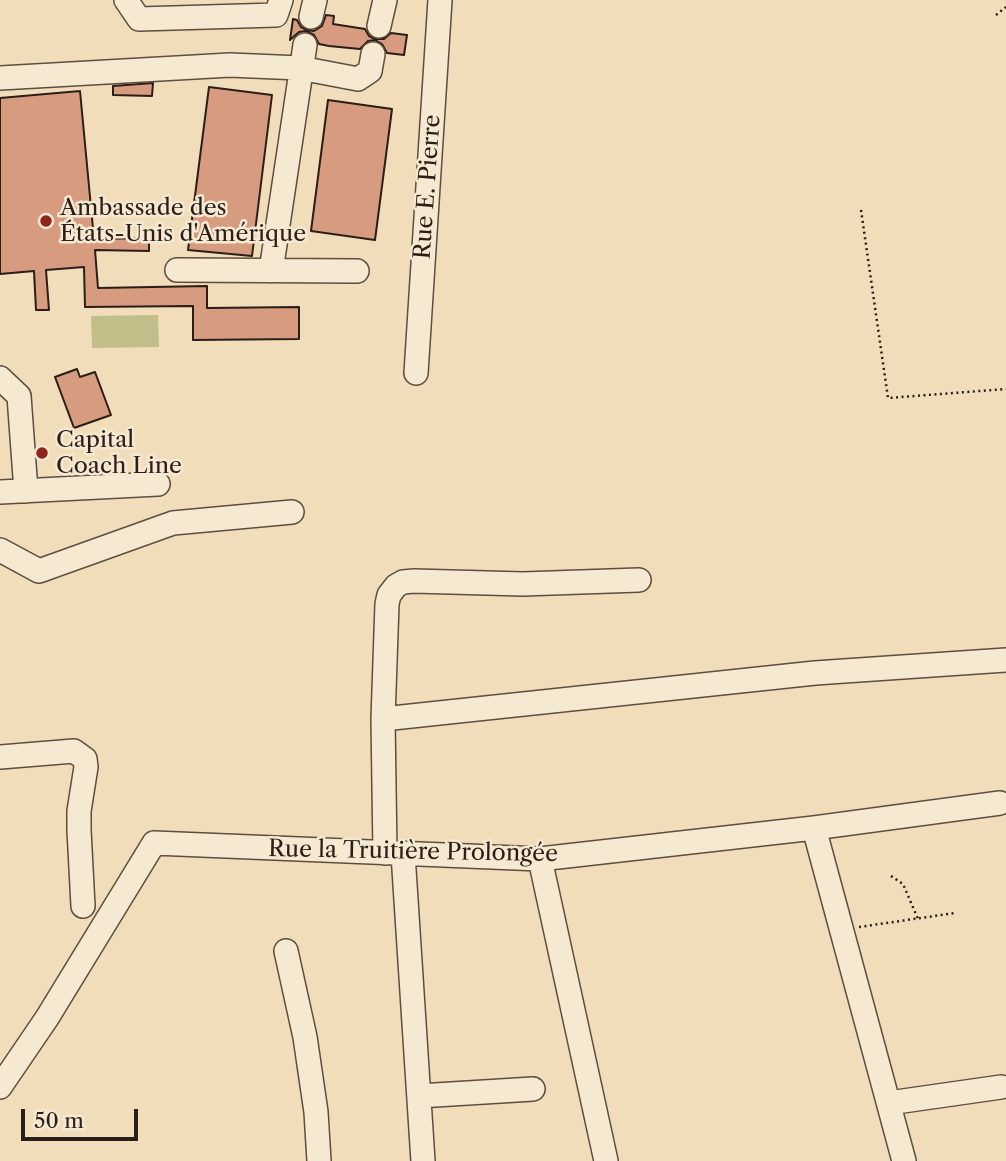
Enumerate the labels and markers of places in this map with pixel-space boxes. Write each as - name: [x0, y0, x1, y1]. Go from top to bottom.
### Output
- place label: Ambassade des États-Unis d'Amérique: [60, 194, 306, 248]
- marker: Ambassade des États-Unis d'Amérique: [38, 213, 54, 229]
- place label: Capital Coach Line: [56, 426, 182, 480]
- marker: Capital Coach Line: [34, 445, 50, 461]

